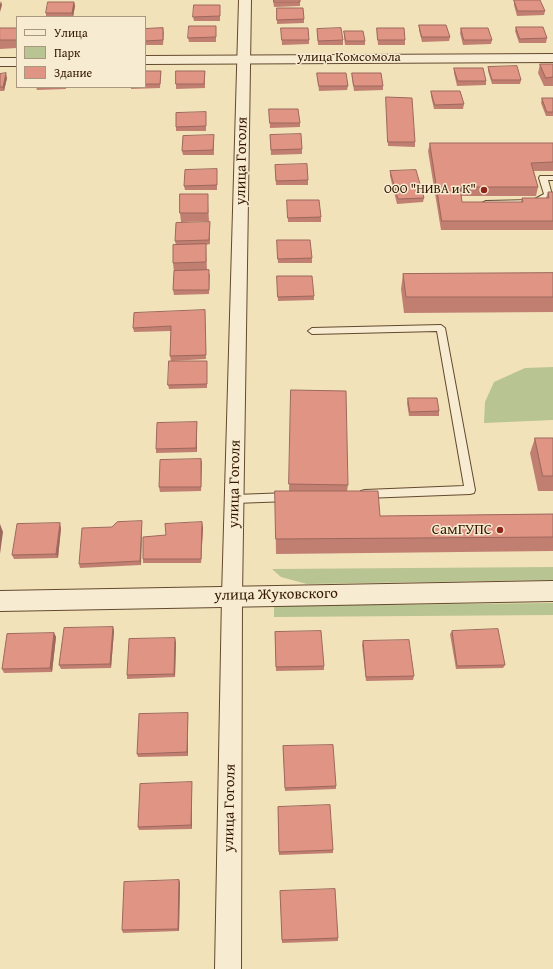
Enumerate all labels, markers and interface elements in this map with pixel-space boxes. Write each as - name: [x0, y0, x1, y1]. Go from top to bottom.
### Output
- legend: [16, 16, 146, 88]
- text: Улица: [54, 24, 88, 41]
- text: Парк: [54, 44, 80, 61]
- street label: улица Комсомола: [297, 50, 401, 66]
- text: Здание: [54, 64, 92, 81]
- street label: улица Гоголя: [232, 117, 252, 205]
- place label: OOO "НИВА и К": [384, 182, 476, 198]
- marker: OOO "НИВА и К": [479, 185, 489, 195]
- street label: улица Гоголя: [225, 440, 245, 528]
- place label: СамГУПС: [432, 521, 492, 539]
- marker: СамГУПС: [495, 525, 505, 535]
- street label: улица Жуковского: [214, 585, 338, 605]
- street label: улица Гоголя: [220, 764, 240, 852]

